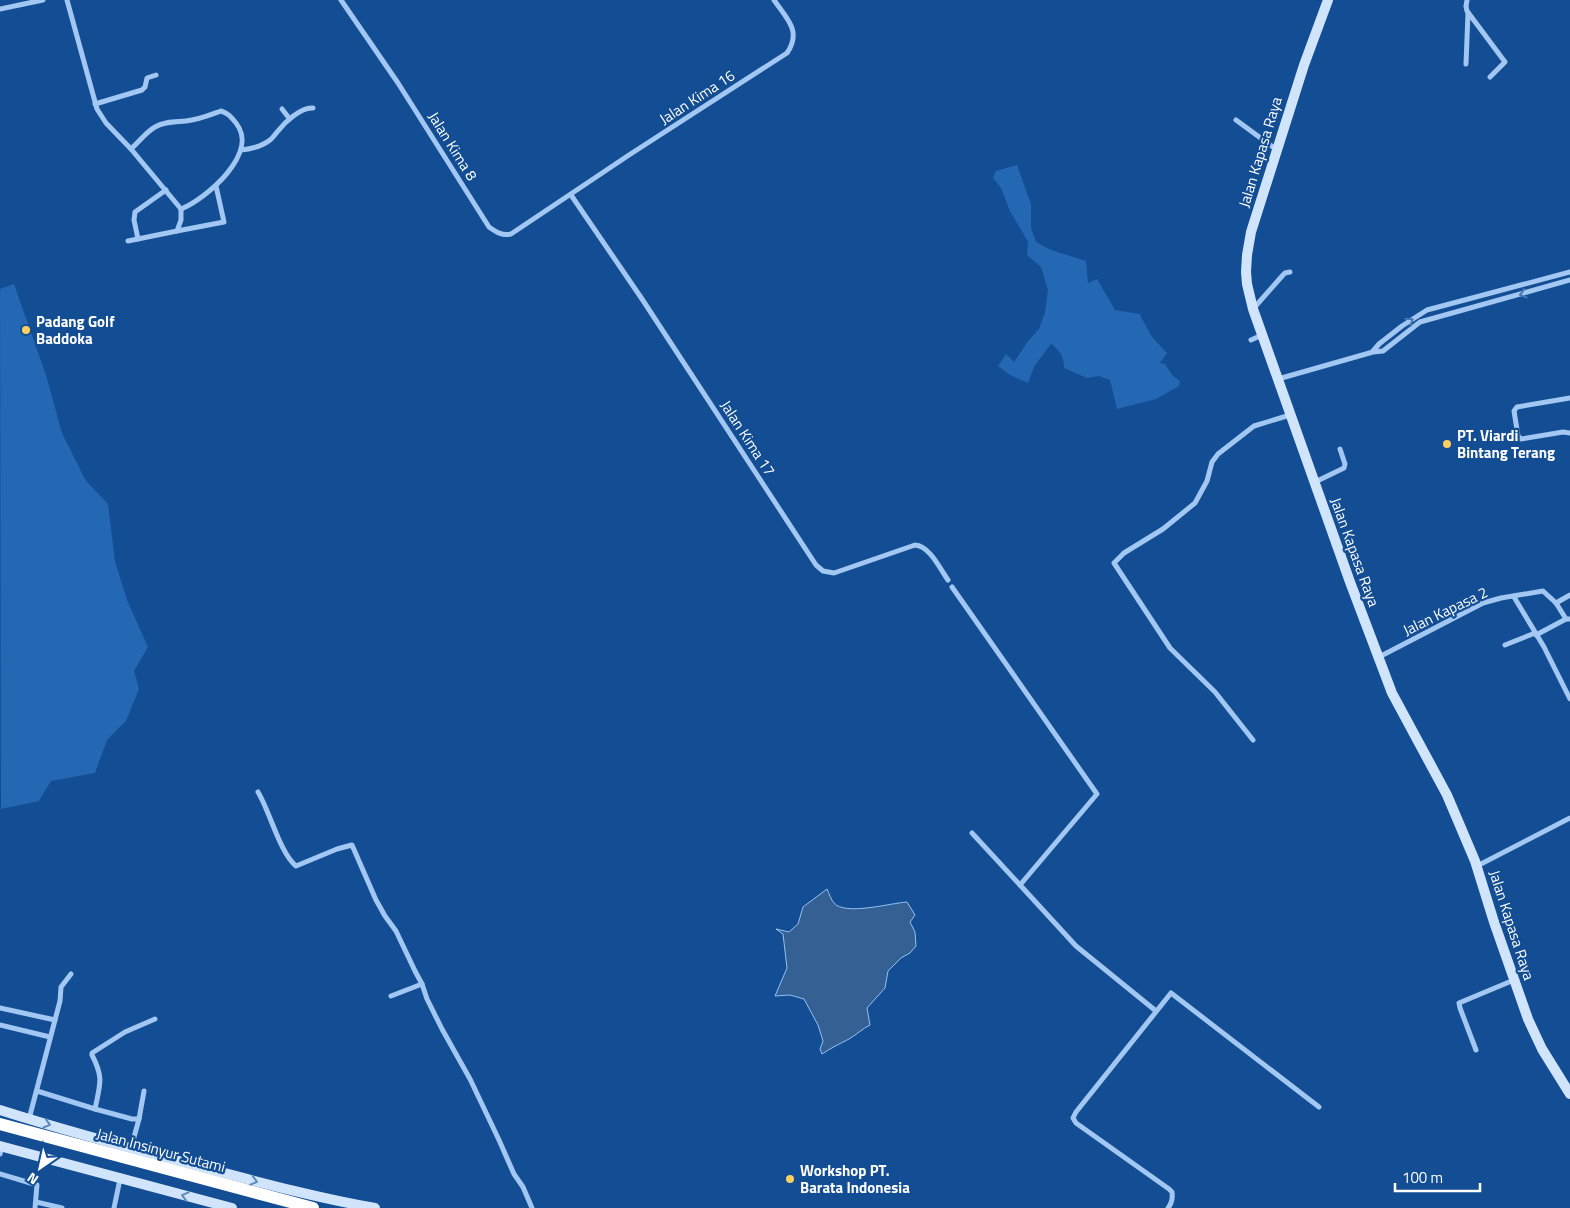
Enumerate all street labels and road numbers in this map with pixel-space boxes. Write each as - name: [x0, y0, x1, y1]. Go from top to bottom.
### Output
- street label: Jalan Kima 16: [655, 64, 739, 130]
- street label: Jalan Kapasa Raya: [1232, 93, 1288, 210]
- street label: Jalan Kima 8: [423, 107, 483, 185]
- street label: Jalan Kima 17: [715, 396, 781, 480]
- street label: Jalan Kapasa Raya: [1325, 494, 1386, 610]
- street label: Jalan Kapasa 2: [1399, 581, 1491, 641]
- street label: Jalan Kapasa Raya: [1483, 867, 1541, 984]
- street label: Jalan Insinyur Sutami: [94, 1122, 228, 1178]

